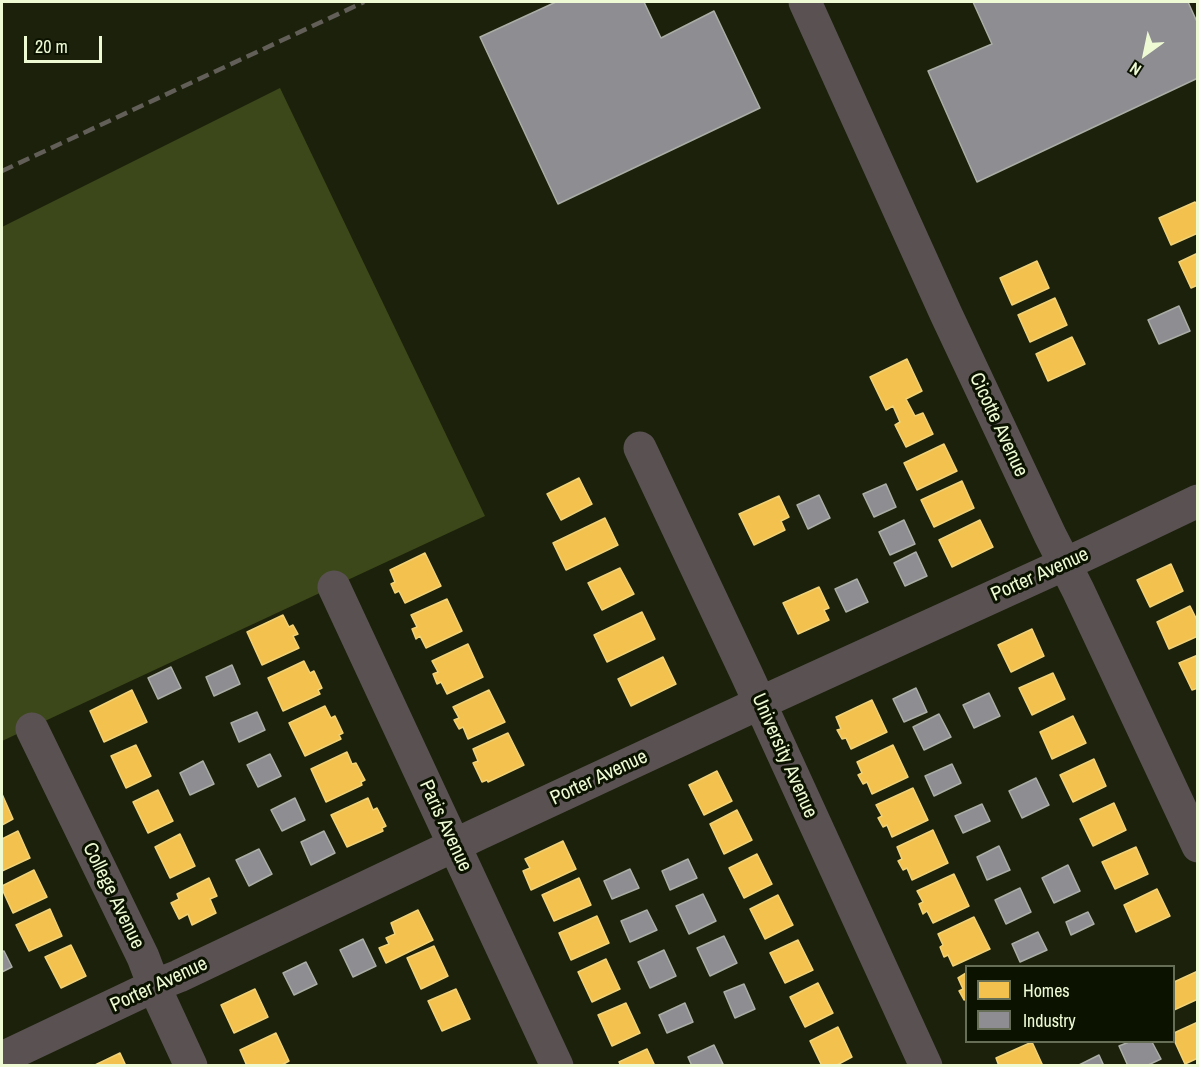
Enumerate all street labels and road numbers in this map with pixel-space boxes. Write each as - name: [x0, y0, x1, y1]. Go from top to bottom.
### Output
- street label: Cicotte Avenue: [963, 369, 1033, 481]
- street label: Porter Avenue: [987, 543, 1093, 607]
- street label: University Avenue: [746, 690, 822, 822]
- street label: Porter Avenue: [547, 745, 651, 811]
- street label: Paris Avenue: [413, 776, 477, 876]
- street label: College Avenue: [77, 839, 149, 953]
- street label: Porter Avenue: [107, 952, 211, 1018]

